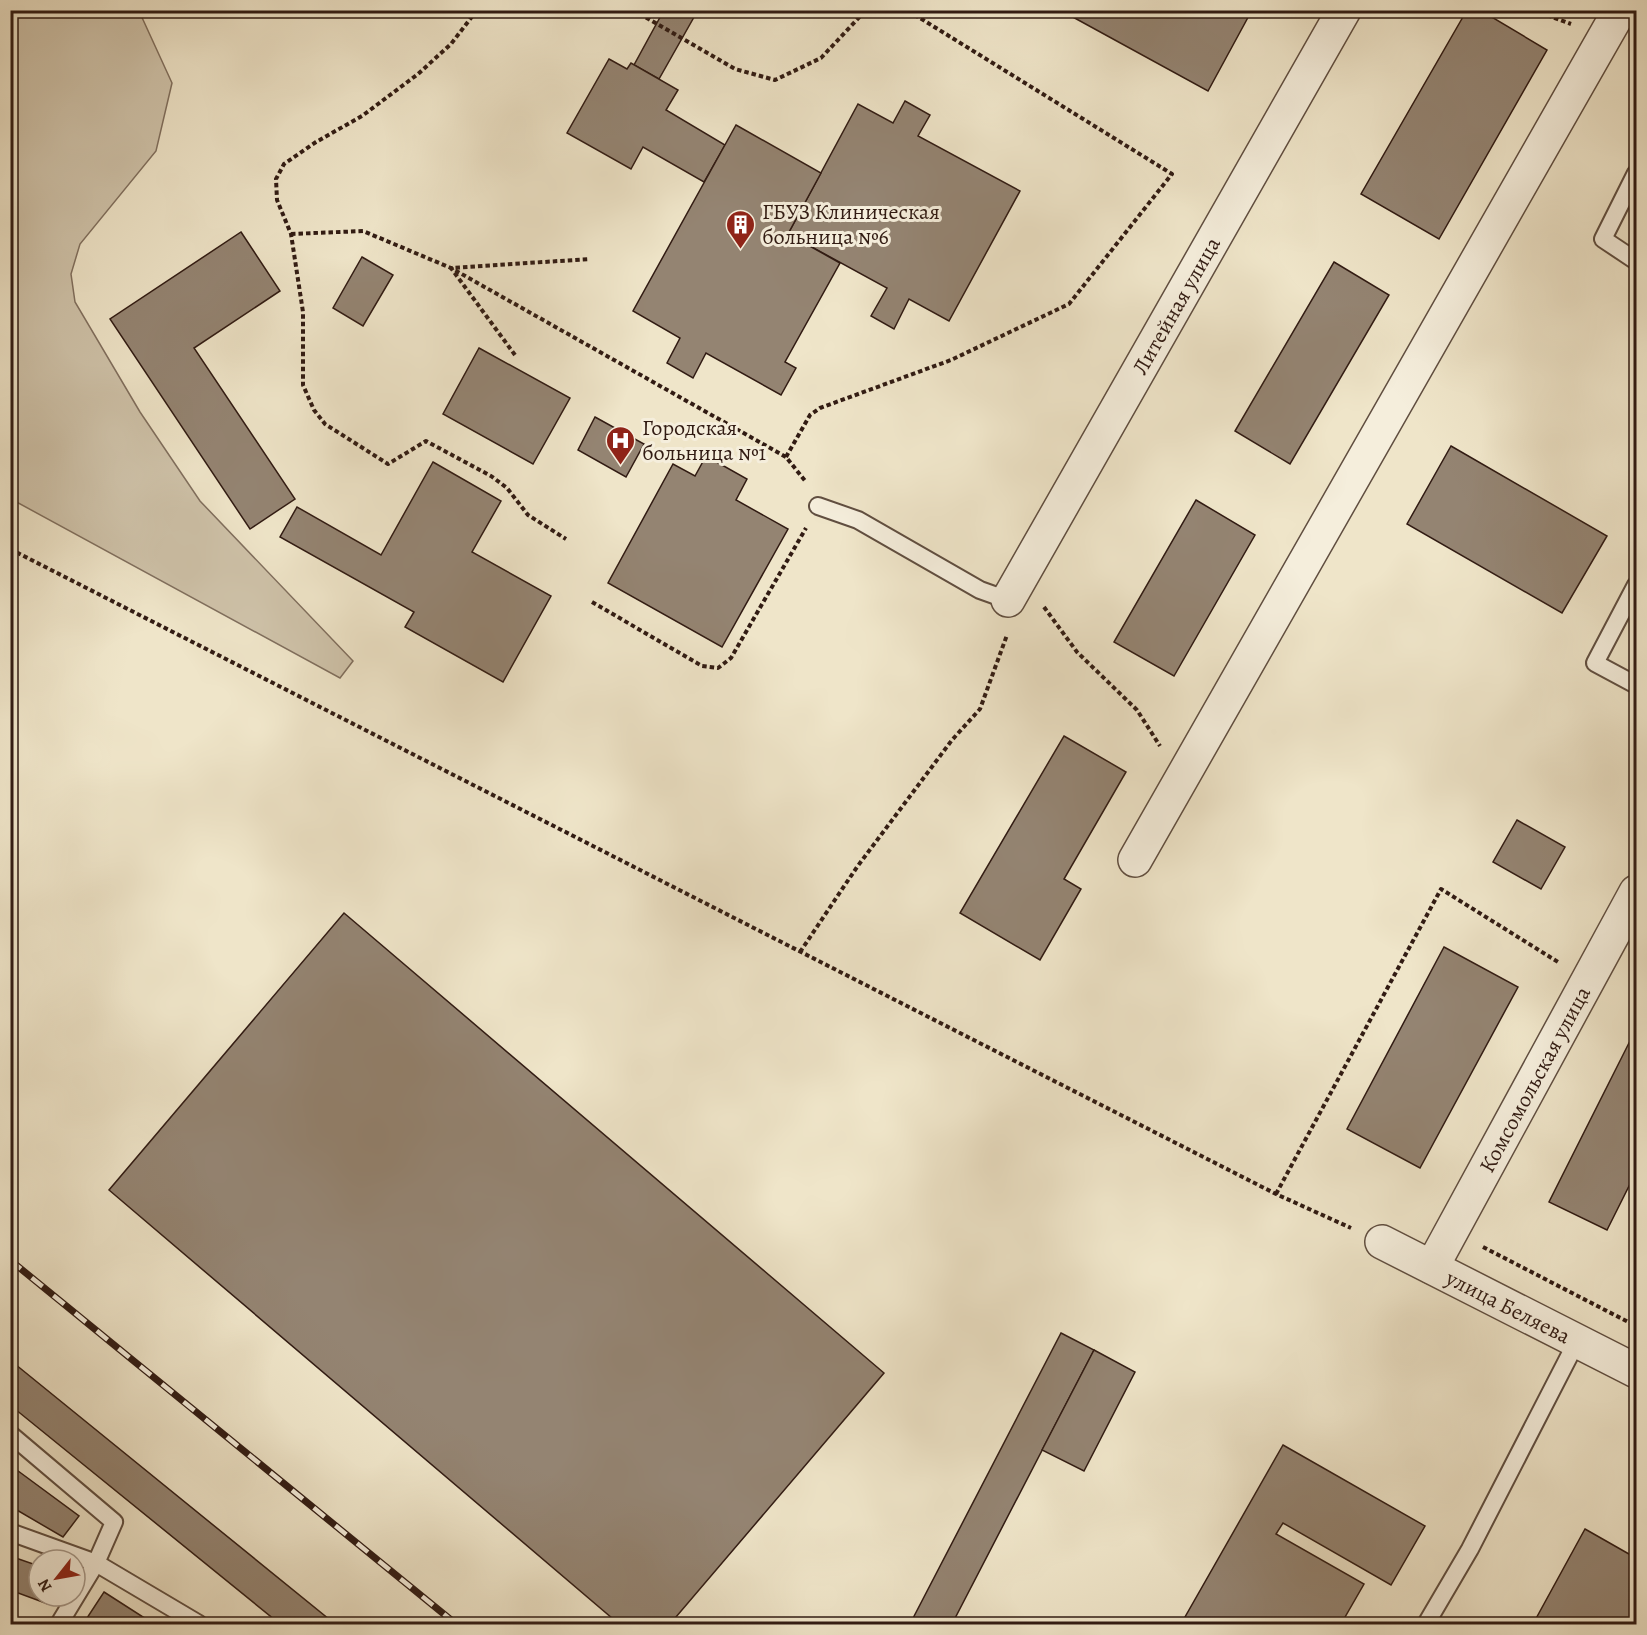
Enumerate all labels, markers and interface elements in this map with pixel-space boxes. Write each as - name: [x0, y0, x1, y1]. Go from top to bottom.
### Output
- place label: ГБУЗ Клиническая больница №6: [762, 197, 940, 252]
- building icon: ГБУЗ Клиническая больница №6: [725, 208, 757, 250]
- street label: Литейная улица: [1126, 231, 1228, 380]
- place label: Городская больница №1: [642, 413, 766, 468]
- hospital icon: Городская больница №1: [605, 424, 637, 466]
- street label: Комсомольская улица: [1472, 980, 1598, 1178]
- street label: улица Беляева: [1440, 1263, 1576, 1352]
- north arrow: [27, 1548, 87, 1608]
- text: N: [32, 1574, 57, 1596]

